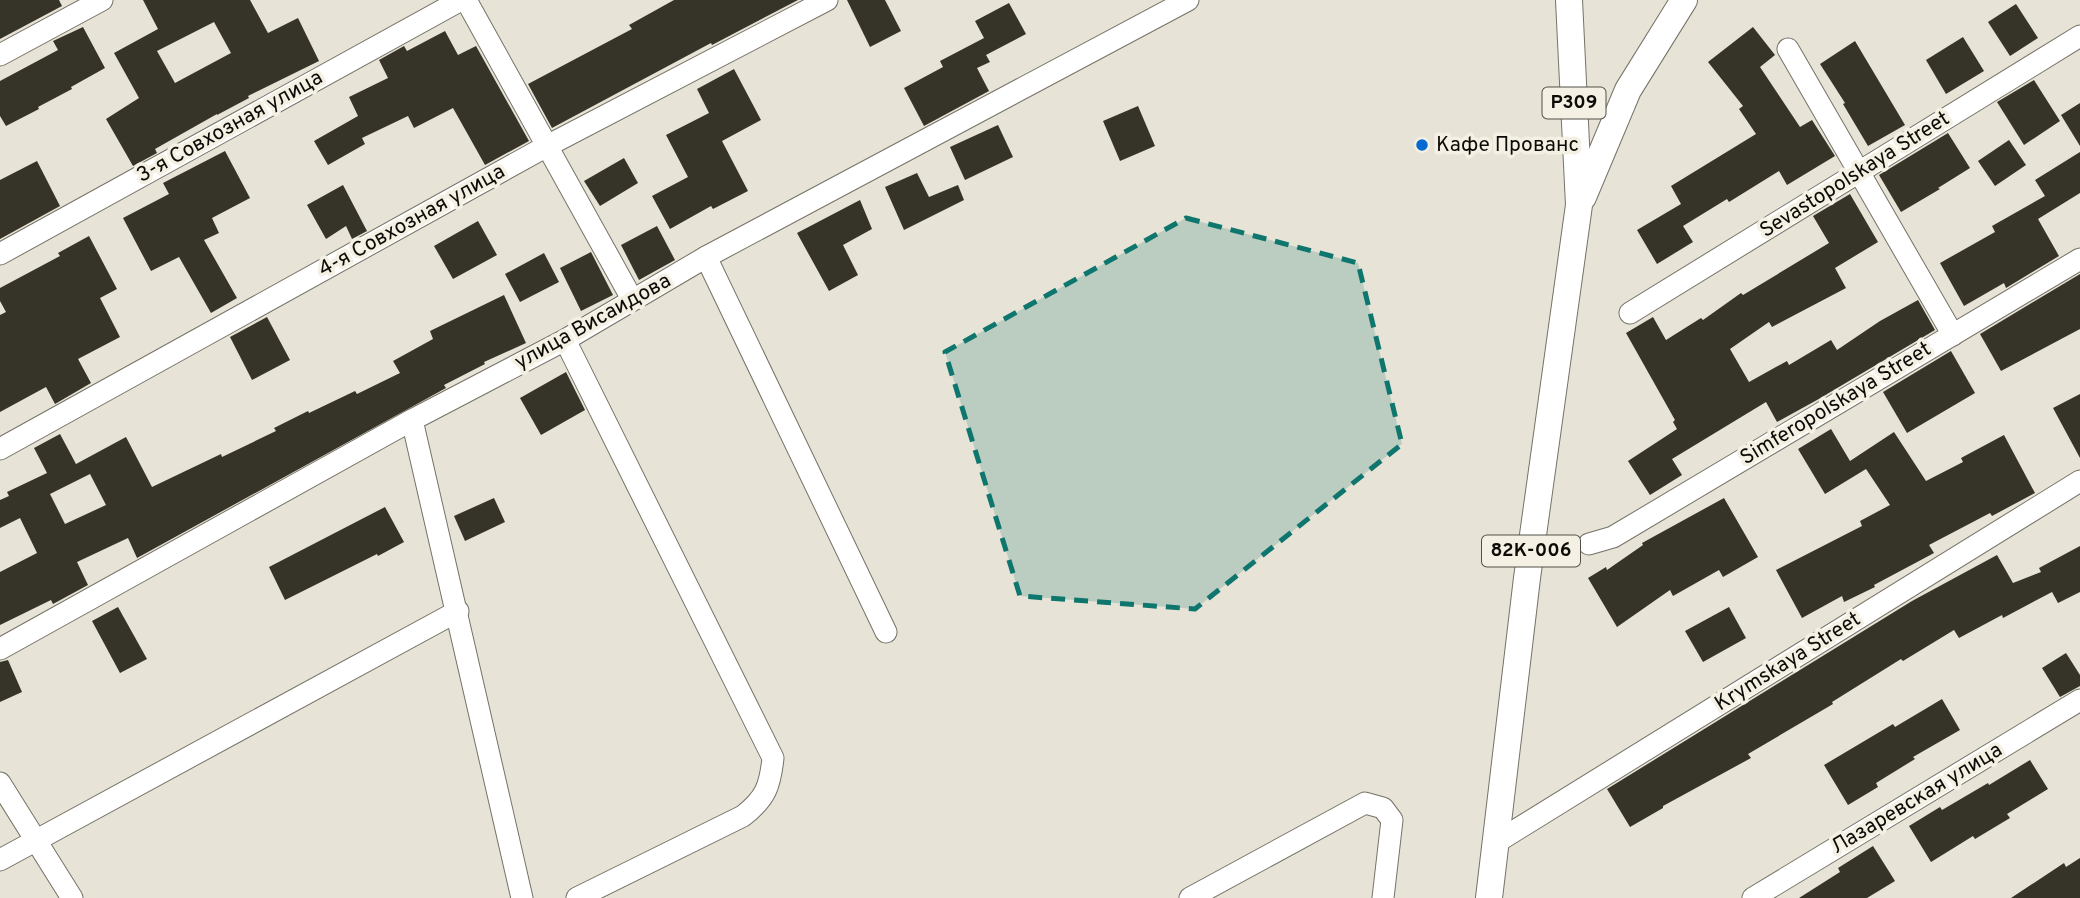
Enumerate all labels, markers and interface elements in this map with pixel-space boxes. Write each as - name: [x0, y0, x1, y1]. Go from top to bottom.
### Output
- street label: 3-я Совхозная улица: [132, 65, 328, 189]
- road number: Р309: [1542, 88, 1606, 118]
- street label: Sevastopolskaya Street: [1755, 106, 1955, 244]
- place label: Кафе Прованс: [1436, 132, 1579, 159]
- marker: Кафе Прованс: [1414, 137, 1430, 153]
- street label: 4-я Совхозная улица: [314, 158, 510, 284]
- street label: улица Висаидова: [510, 268, 676, 376]
- street label: Simferopolskaya Street: [1735, 336, 1937, 472]
- road number: 82К-006: [1482, 536, 1580, 566]
- street label: Krymskaya Street: [1710, 606, 1866, 718]
- street label: Лазаревская улица: [1826, 737, 2008, 861]

